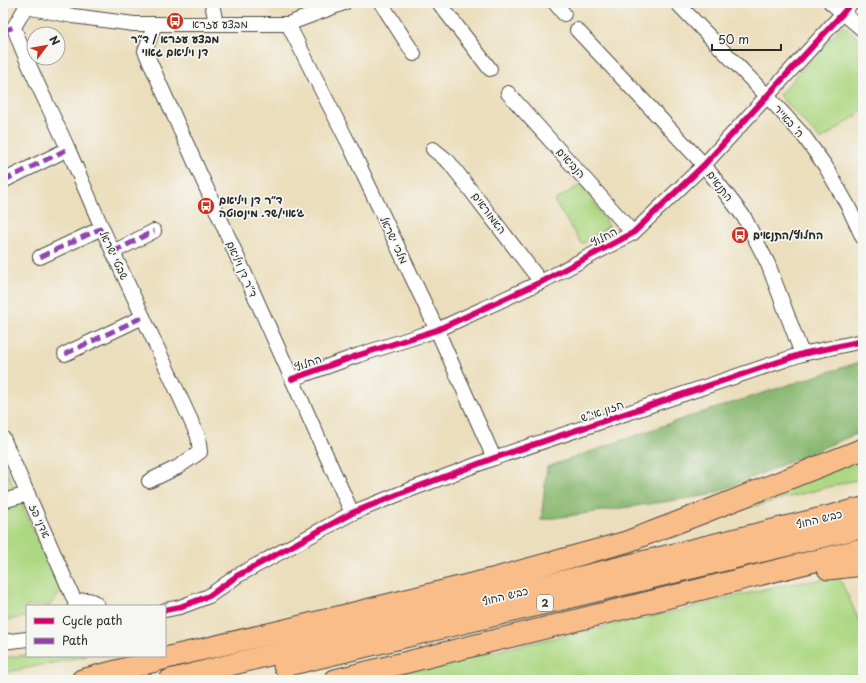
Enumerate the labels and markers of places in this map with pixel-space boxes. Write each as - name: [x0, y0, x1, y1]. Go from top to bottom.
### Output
- bus stop icon: מבצע עזרא / ד״ר דן ויליאם גאוי: [165, 11, 185, 31]
- place label: מבצע עזרא / ד״ר דן ויליאם גאוי: [131, 30, 219, 60]
- place label: ד״ר דן ויליאם ג׳אוי/שד. מינסוטה: [219, 191, 304, 221]
- bus stop icon: ד״ר דן ויליאם ג׳אוי/שד. מינסוטה: [196, 196, 216, 216]
- bus stop icon: החלוץ/התנאים: [730, 225, 750, 245]
- place label: החלוץ/התנאים: [753, 226, 823, 243]

